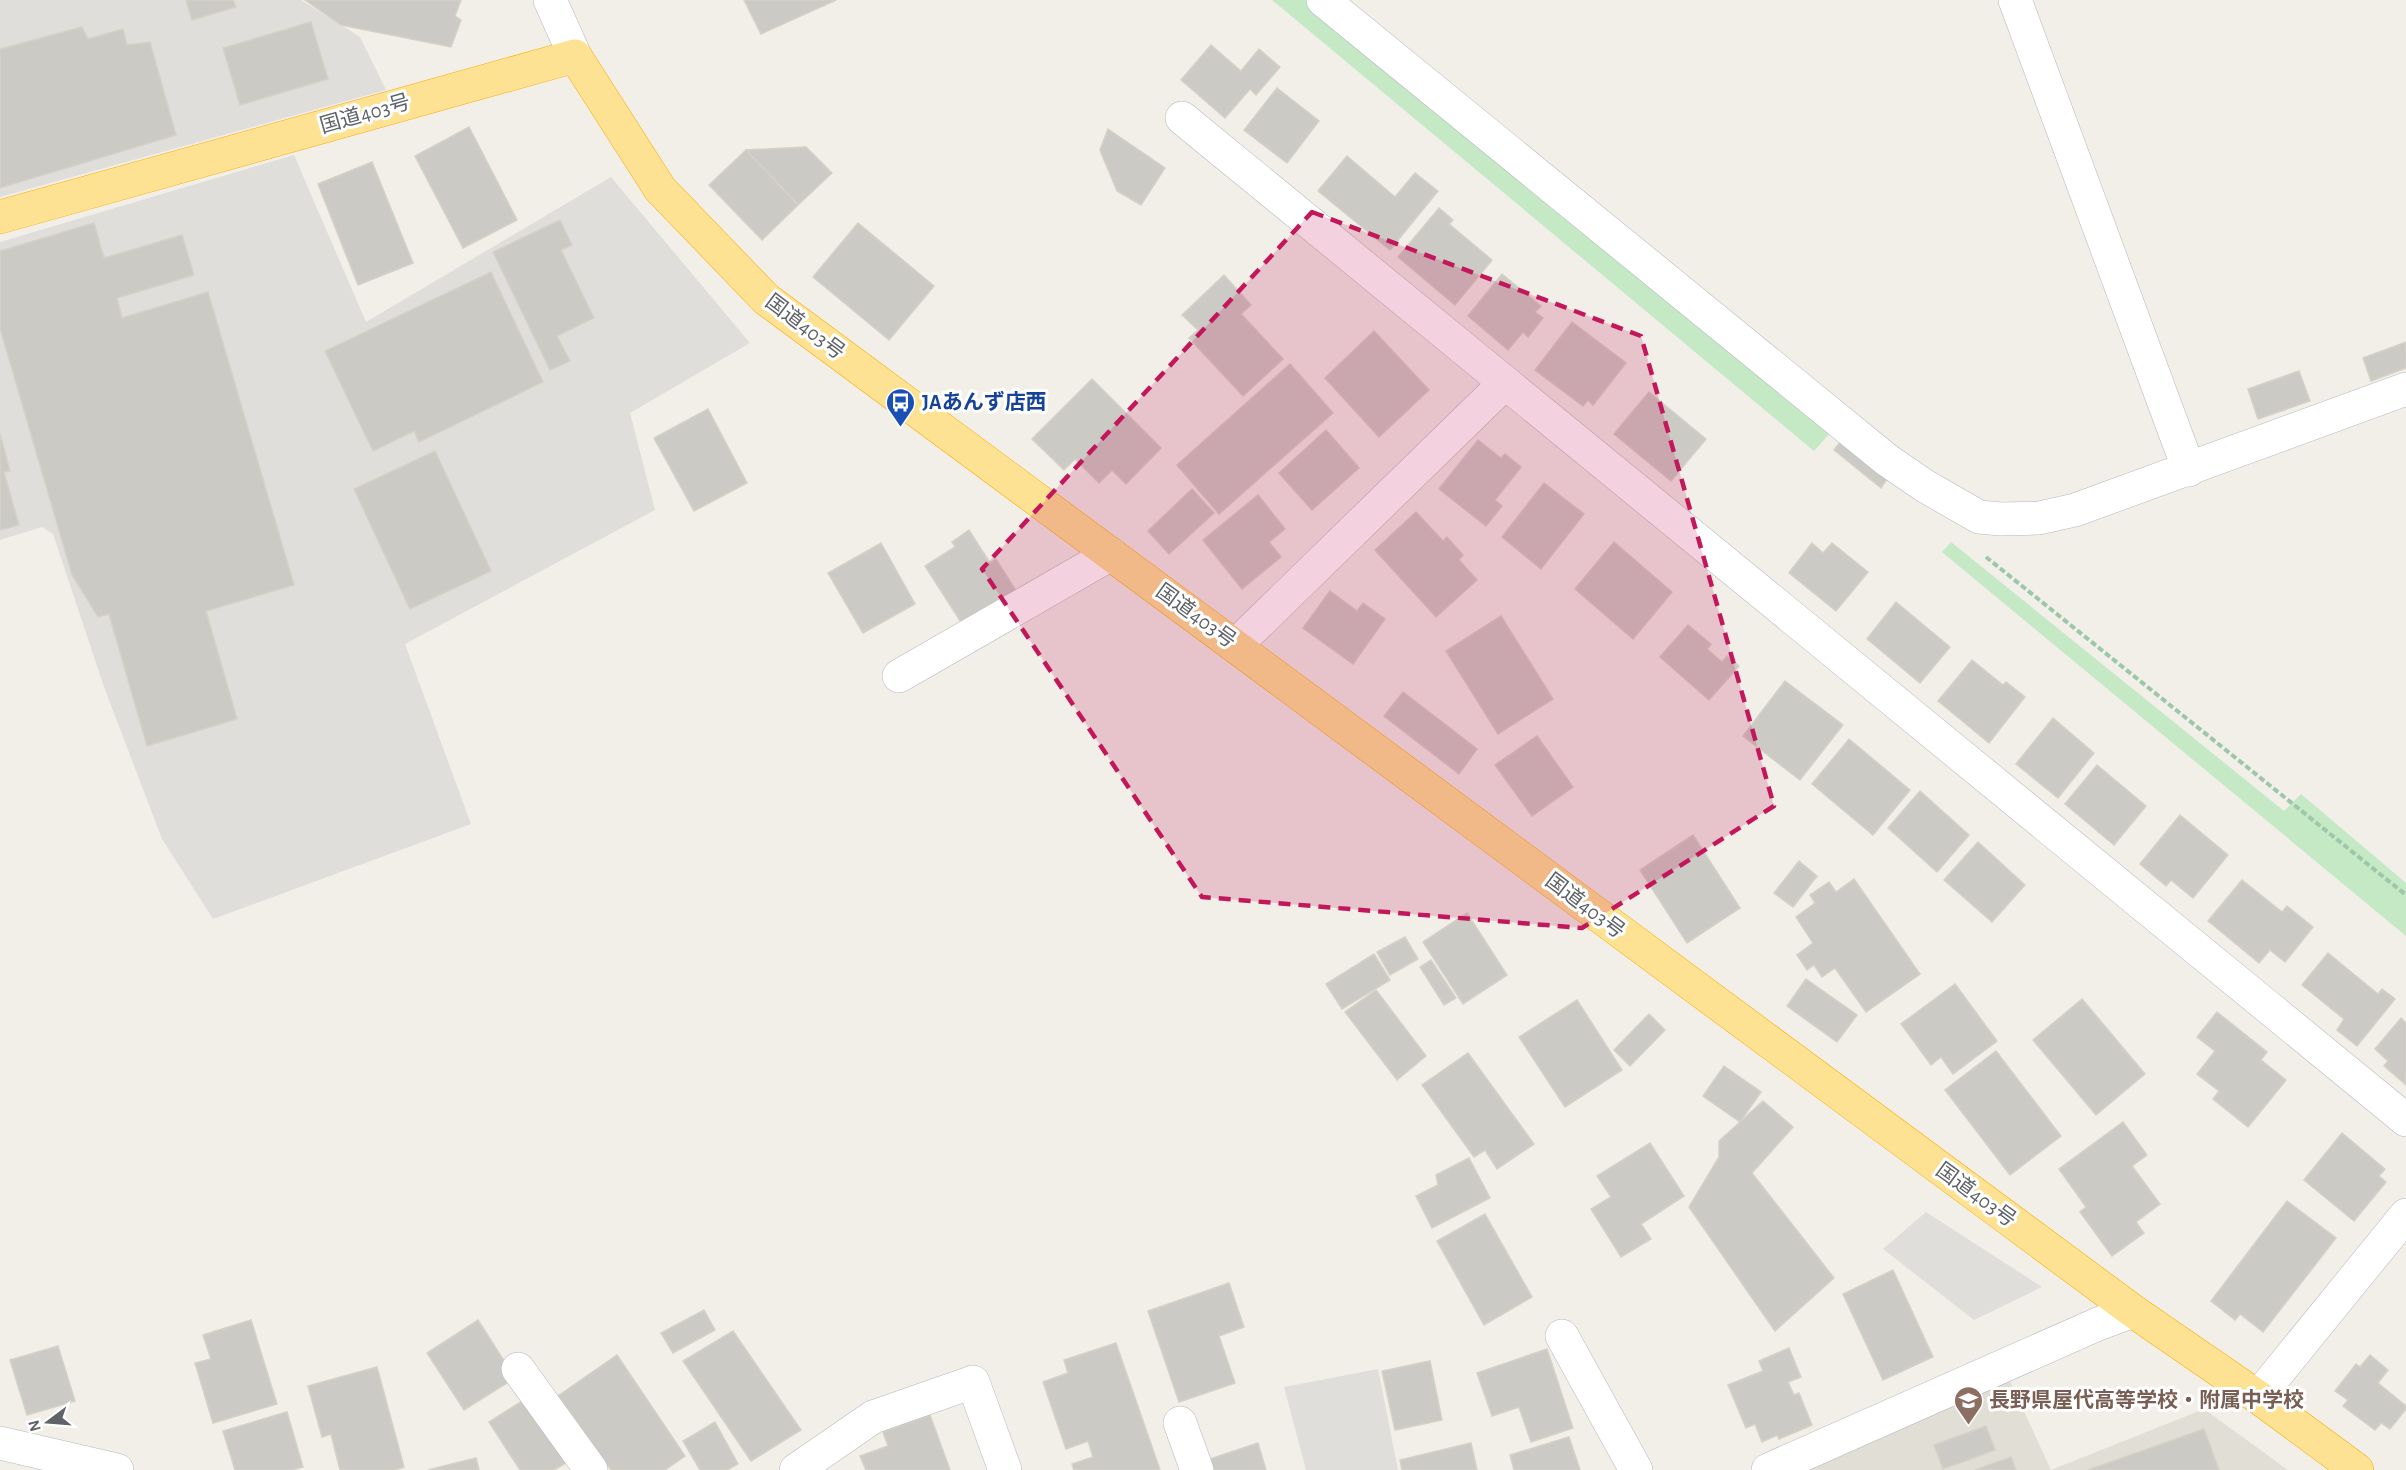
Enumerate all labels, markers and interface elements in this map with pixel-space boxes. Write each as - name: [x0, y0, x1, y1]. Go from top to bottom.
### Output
- street label: 国道403号: [317, 90, 413, 137]
- street label: 国道403号: [762, 290, 849, 363]
- bus stop icon: JAあんず店西: [885, 386, 917, 428]
- place label: JAあんず店西: [922, 390, 1047, 413]
- street label: 国道403号: [1152, 579, 1240, 652]
- street label: 国道403号: [1542, 869, 1629, 942]
- street label: 国道403号: [1932, 1158, 2020, 1231]
- school or university icon: 長野県屋代高等学校・附属中学校: [1952, 1384, 1984, 1426]
- place label: 長野県屋代高等学校・附属中学校: [1989, 1388, 2304, 1411]
- north arrow: [18, 1392, 78, 1452]
- text: N: [25, 1418, 44, 1433]

